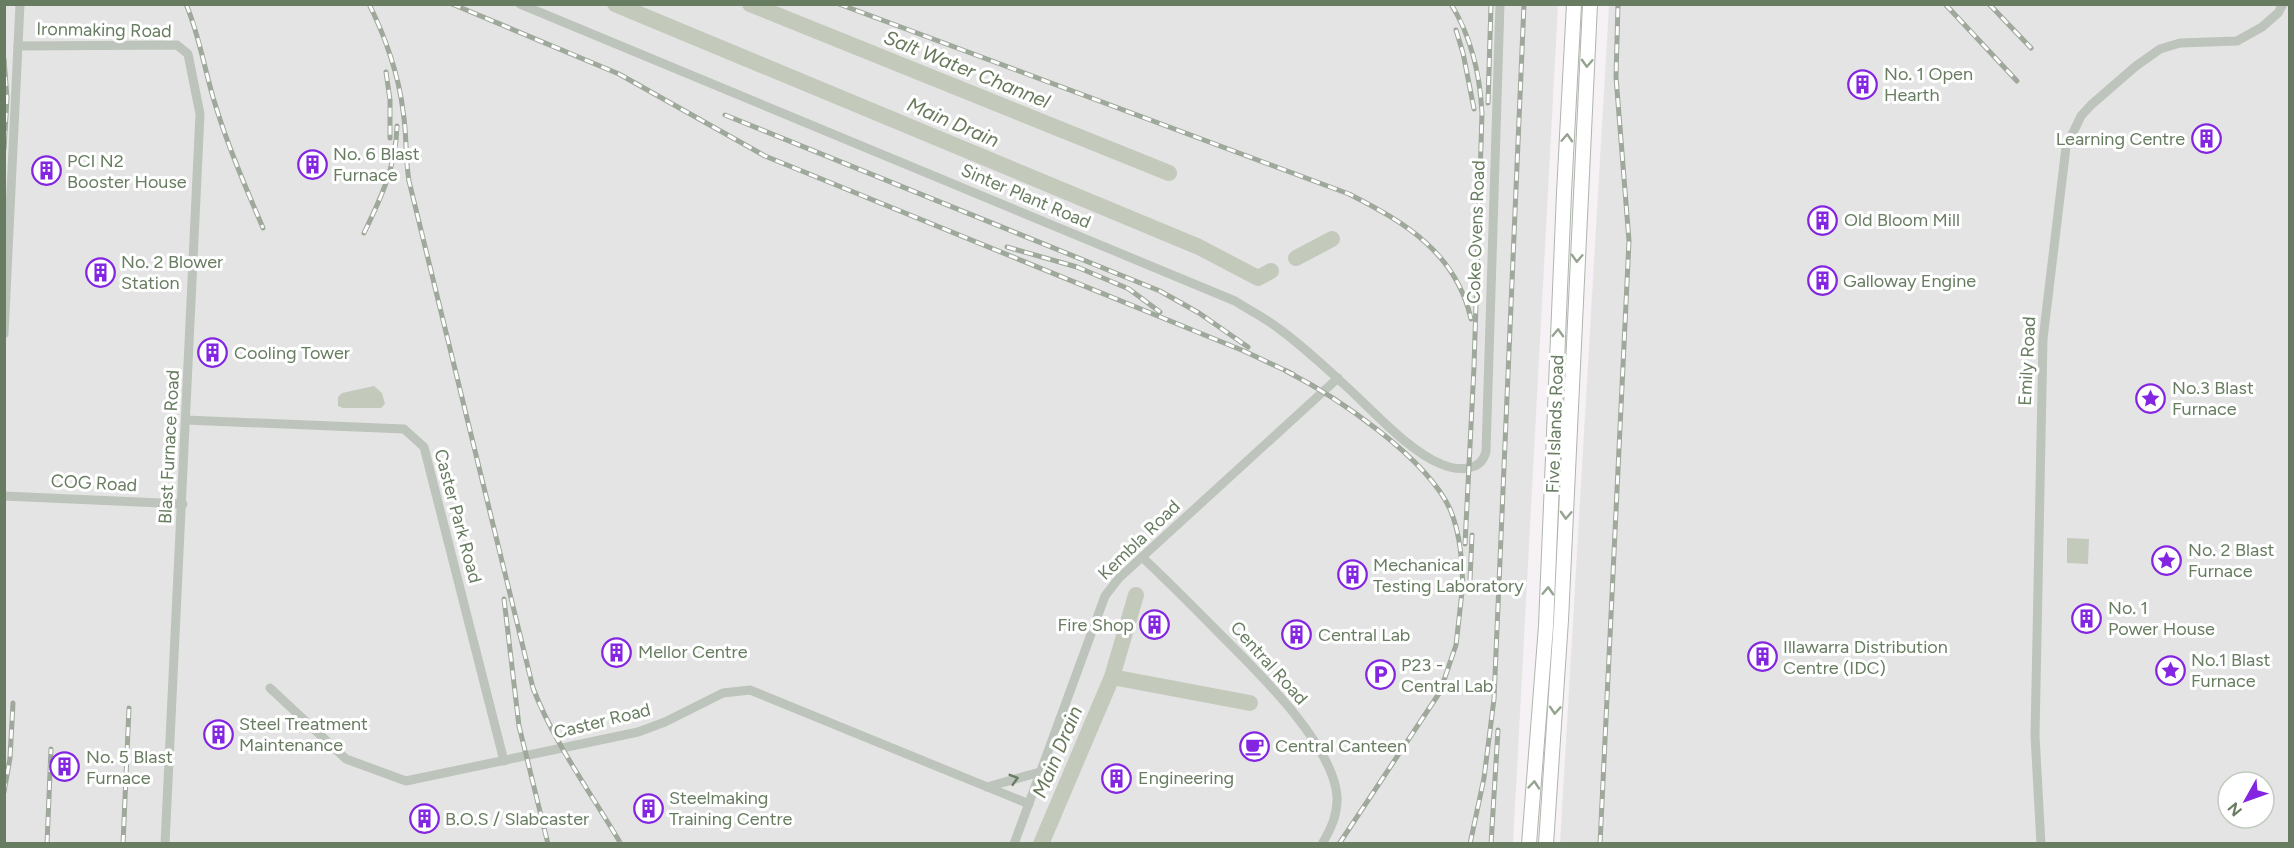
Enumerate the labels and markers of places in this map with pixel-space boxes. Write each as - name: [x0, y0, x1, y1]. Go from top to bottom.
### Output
- place label: No. 1 Open Hearth: [1884, 63, 1973, 106]
- building icon: No. 1 Open Hearth: [1847, 68, 1879, 100]
- building icon: Learning Centre: [2190, 123, 2222, 155]
- place label: Learning Centre: [2056, 128, 2185, 150]
- place label: No. 6 Blast Furnace: [333, 143, 420, 186]
- building icon: No. 6 Blast Furnace: [296, 148, 328, 180]
- place label: PCI N2 Booster House: [67, 150, 187, 193]
- building icon: PCI N2 Booster House: [30, 155, 62, 187]
- building icon: Old Bloom Mill: [1807, 204, 1839, 236]
- place label: Old Bloom Mill: [1844, 209, 1960, 231]
- place label: No. 2 Blower Station: [121, 251, 223, 294]
- building icon: No. 2 Blower Station: [84, 256, 116, 288]
- building icon: Galloway Engine: [1806, 265, 1838, 297]
- place label: Galloway Engine: [1843, 270, 1976, 292]
- building icon: Cooling Tower: [197, 337, 229, 369]
- place label: Cooling Tower: [234, 342, 350, 364]
- place label: No.3 Blast Furnace: [2172, 377, 2254, 420]
- place icon: No.3 Blast Furnace: [2135, 382, 2167, 414]
- place label: No. 2 Blast Furnace: [2188, 539, 2275, 582]
- place icon: No. 2 Blast Furnace: [2151, 544, 2183, 576]
- place label: Mechanical Testing Laboratory: [1373, 554, 1524, 597]
- building icon: Mechanical Testing Laboratory: [1336, 559, 1368, 591]
- place label: No. 1 Power House: [2108, 597, 2215, 640]
- building icon: No. 1 Power House: [2071, 602, 2103, 634]
- building icon: Fire Shop: [1139, 609, 1171, 641]
- place label: Fire Shop: [1058, 614, 1134, 636]
- building icon: Central Lab: [1281, 619, 1313, 651]
- place label: Central Lab: [1318, 624, 1410, 646]
- building icon: Mellor Centre: [601, 636, 633, 668]
- place label: Illawarra Distribution Centre (IDC): [1783, 636, 1948, 679]
- place label: Mellor Centre: [638, 641, 748, 663]
- building icon: Illawarra Distribution Centre (IDC): [1746, 641, 1778, 673]
- place label: No.1 Blast Furnace: [2191, 649, 2271, 692]
- place label: P23 - Central Lab: [1401, 654, 1493, 697]
- place icon: No.1 Blast Furnace: [2154, 654, 2186, 686]
- parking icon: P23 - Central Lab: [1364, 659, 1396, 691]
- place label: Steel Treatment Maintenance: [239, 713, 368, 756]
- building icon: Steel Treatment Maintenance: [202, 718, 234, 750]
- cafe icon: Central Canteen: [1238, 730, 1270, 762]
- place label: Central Canteen: [1275, 735, 1407, 757]
- place label: No. 5 Blast Furnace: [86, 746, 173, 789]
- building icon: No. 5 Blast Furnace: [49, 751, 81, 783]
- building icon: Engineering: [1101, 762, 1133, 794]
- place label: Engineering: [1138, 767, 1234, 789]
- place label: Steelmaking Training Centre: [669, 787, 793, 830]
- building icon: Steelmaking Training Centre: [632, 792, 664, 824]
- building icon: B.O.S / Slabcaster: [408, 803, 440, 835]
- place label: B.O.S / Slabcaster: [445, 808, 589, 830]

